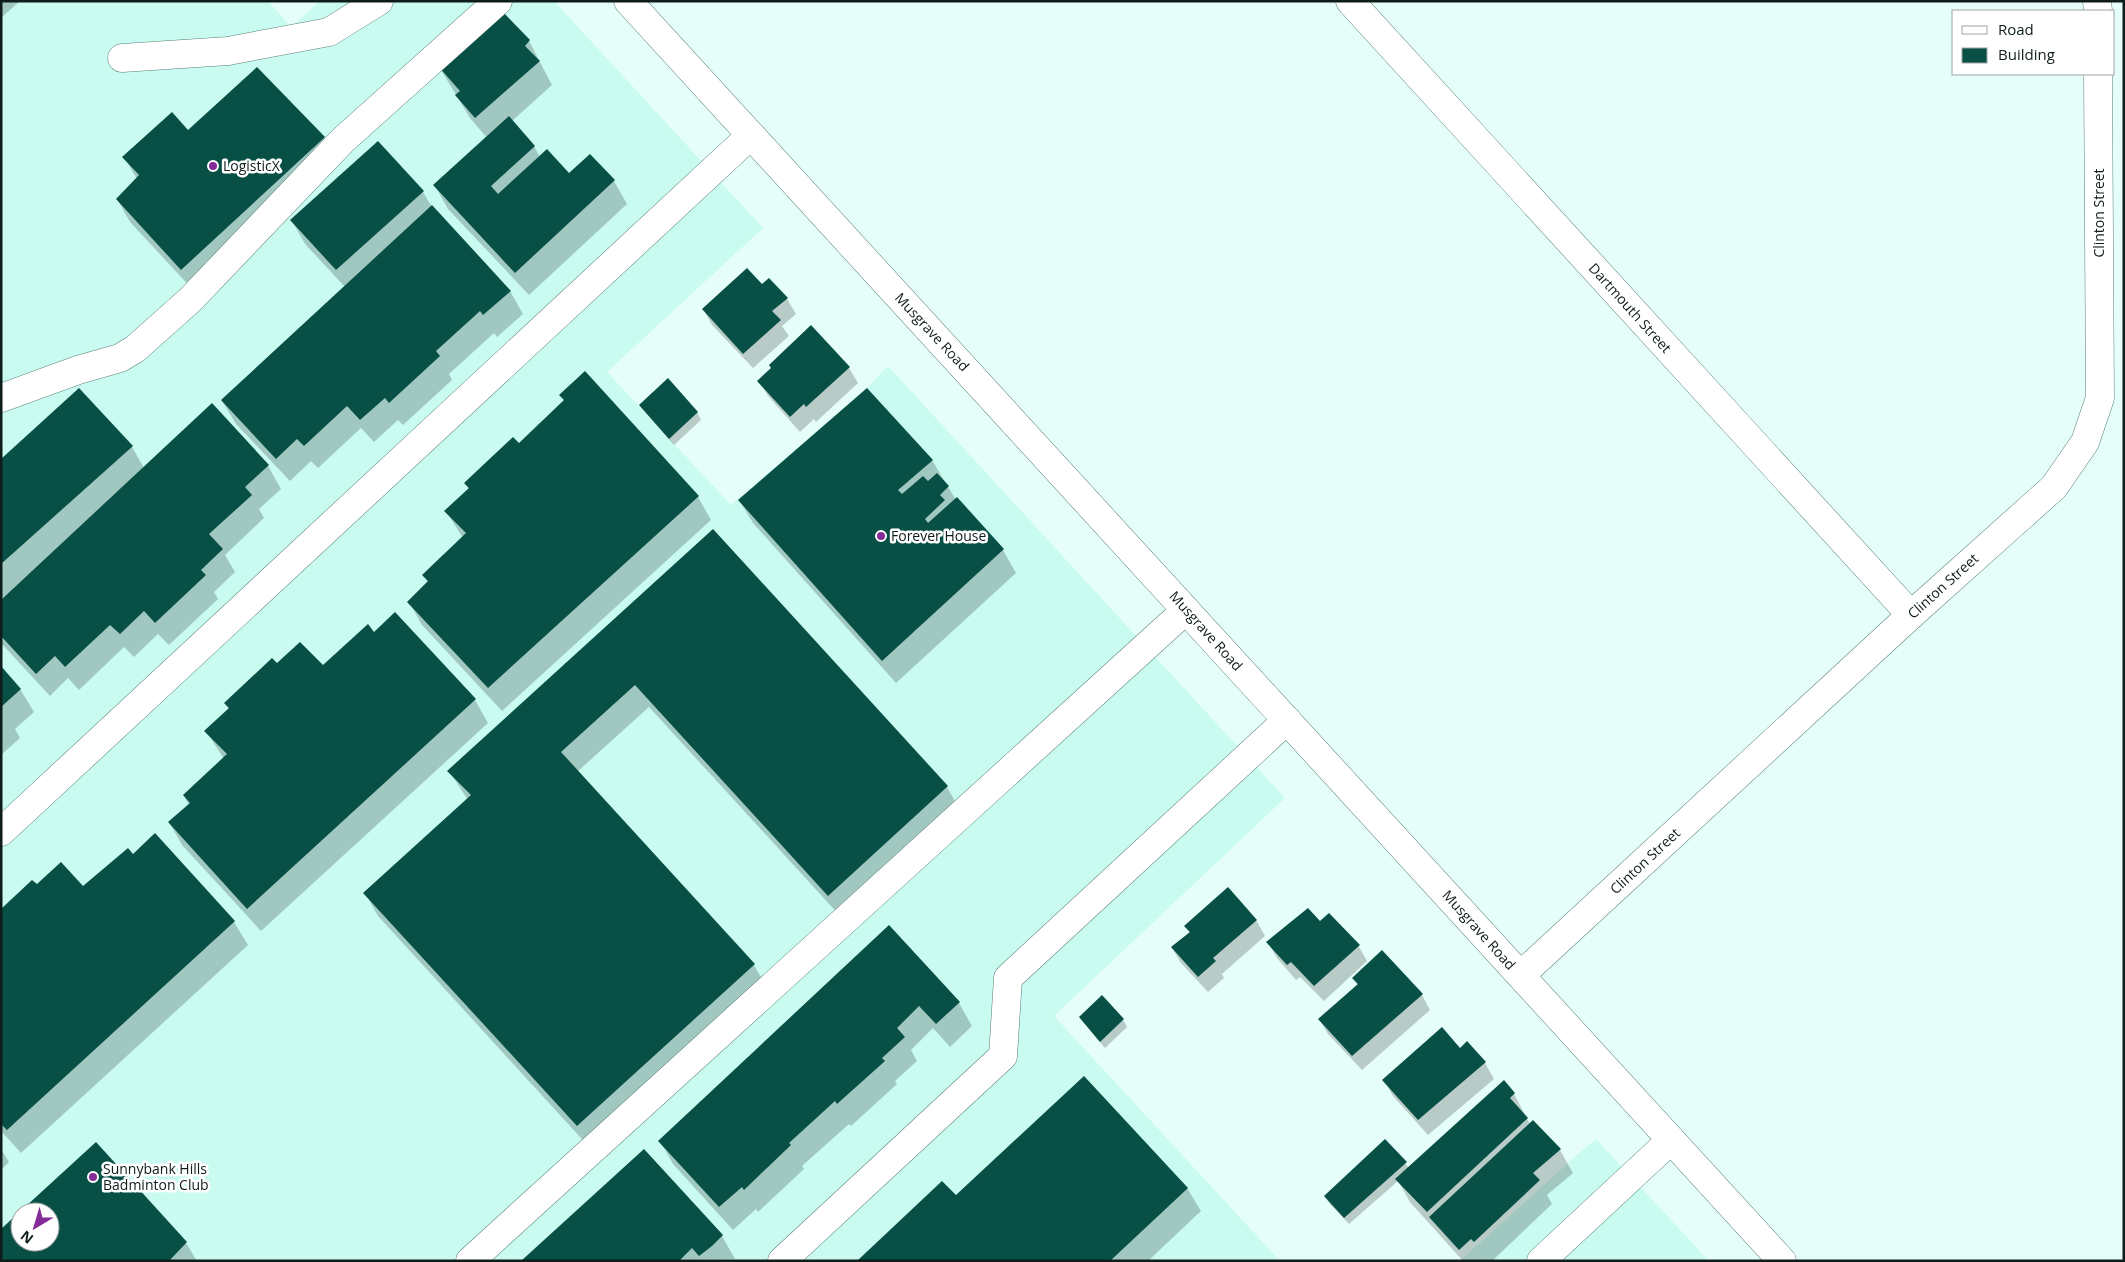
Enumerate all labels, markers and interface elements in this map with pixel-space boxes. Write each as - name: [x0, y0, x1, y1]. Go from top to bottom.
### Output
- legend: [1952, 10, 2115, 75]
- text: Road: [1998, 19, 2034, 39]
- text: Building: [1998, 44, 2055, 64]
- place label: LogisticX: [223, 156, 281, 175]
- marker: LogisticX: [207, 160, 219, 172]
- street label: Clinton Street: [2089, 168, 2108, 258]
- street label: Dartmouth Street: [1585, 259, 1676, 357]
- street label: Musgrave Road: [891, 288, 974, 375]
- place label: Forever House: [891, 526, 986, 545]
- marker: Forever House: [875, 530, 887, 542]
- street label: Clinton Street: [1903, 549, 1982, 623]
- street label: Musgrave Road: [1166, 587, 1247, 674]
- street label: Clinton Street: [1606, 823, 1684, 898]
- street label: Musgrave Road: [1439, 886, 1520, 973]
- place label: Sunnybank Hills Badminton Club: [103, 1159, 209, 1194]
- marker: Sunnybank Hills Badminton Club: [87, 1171, 99, 1183]
- north arrow: [10, 1202, 60, 1252]
- text: N: [16, 1227, 37, 1249]

